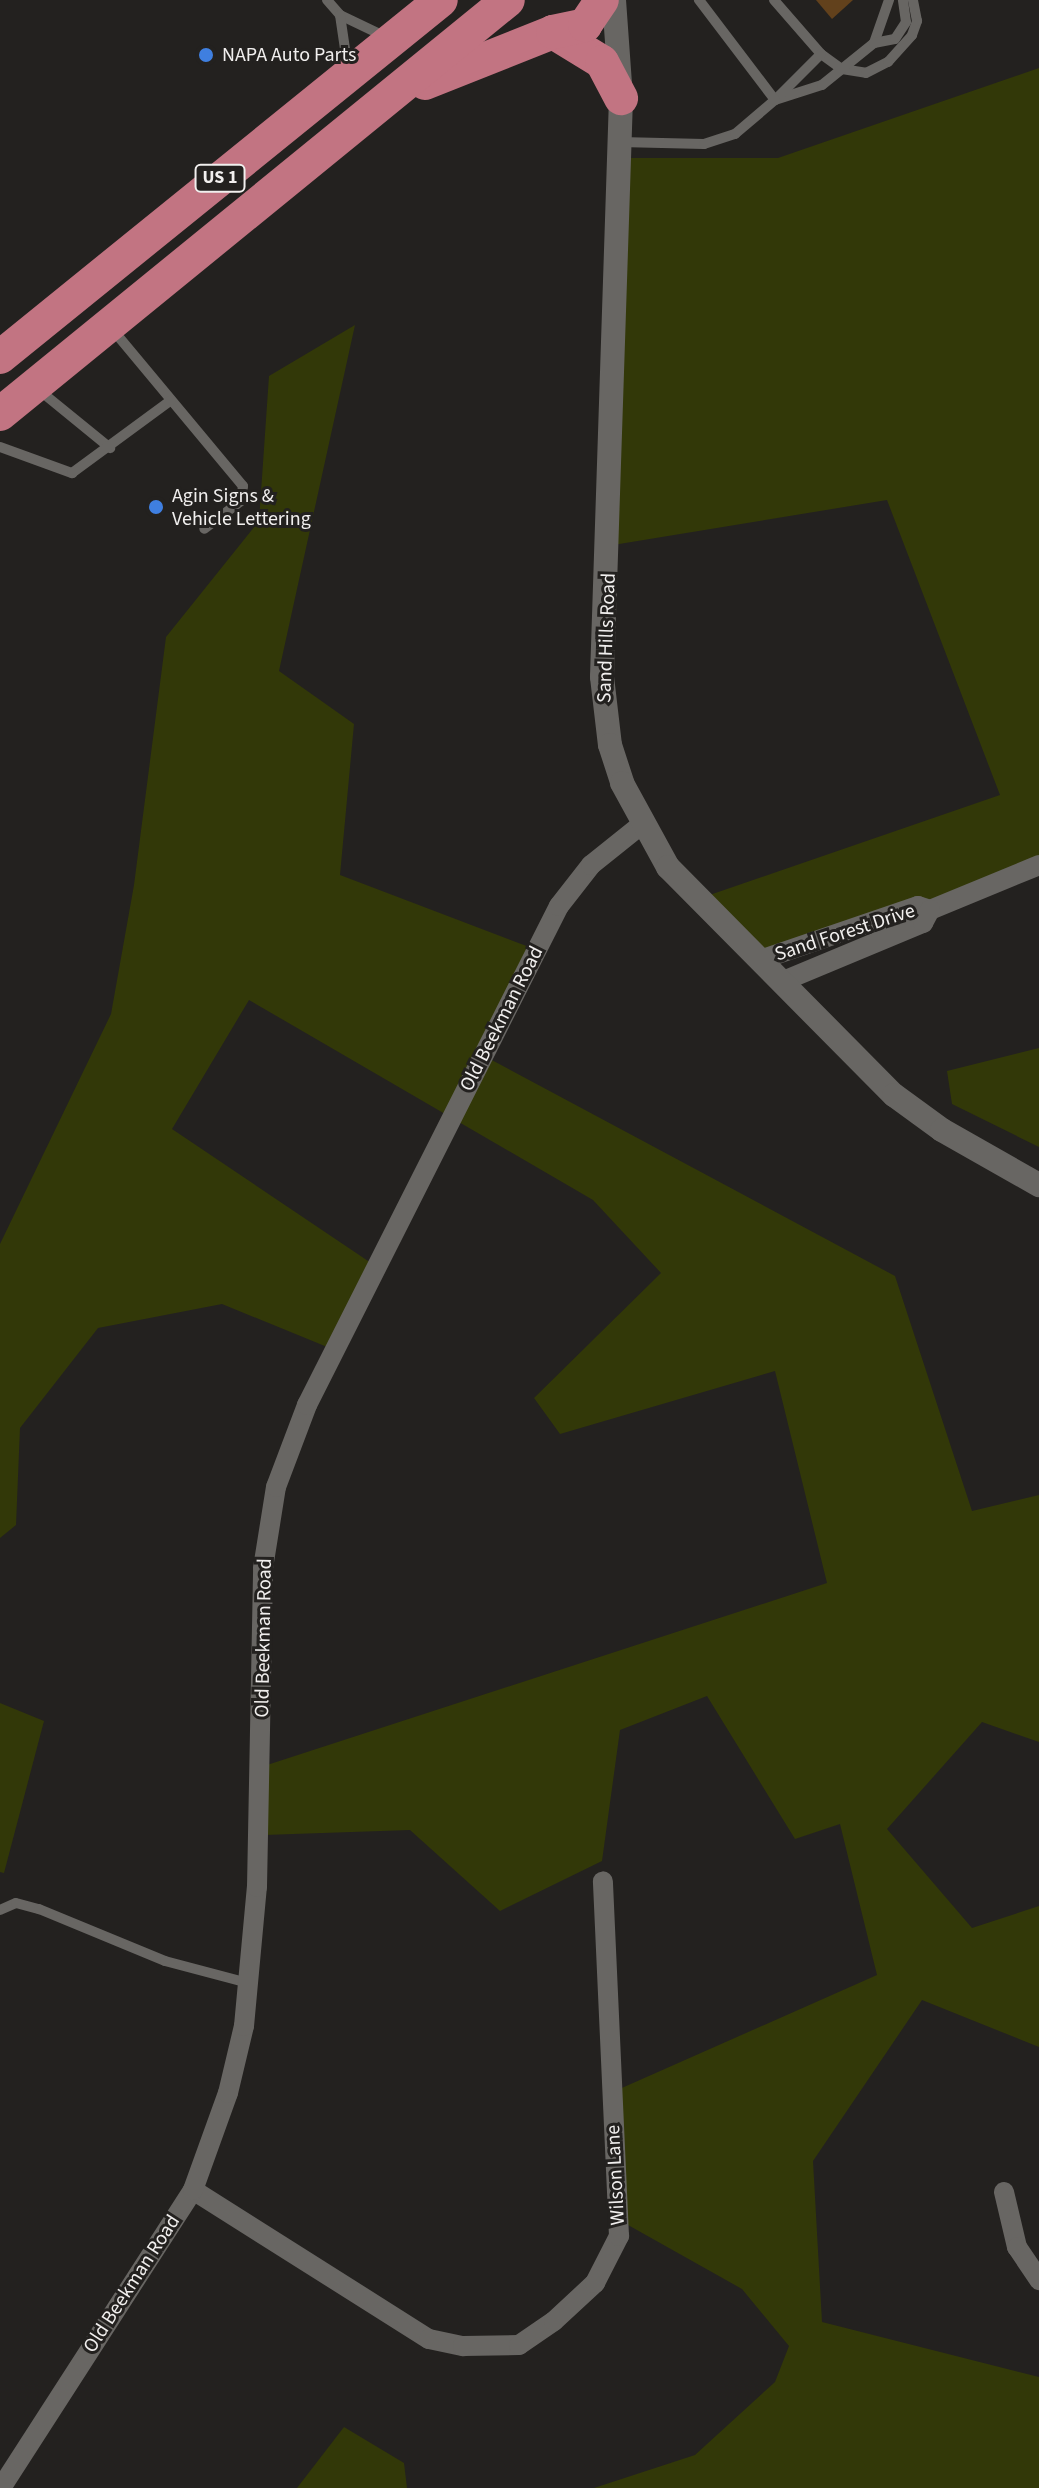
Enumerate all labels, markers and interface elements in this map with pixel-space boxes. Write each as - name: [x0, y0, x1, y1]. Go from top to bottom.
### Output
- place label: NAPA Auto Parts: [222, 43, 356, 67]
- marker: NAPA Auto Parts: [197, 46, 215, 64]
- road number: US 1: [194, 164, 246, 192]
- place label: Agin Signs & Vehicle Lettering: [172, 484, 311, 531]
- marker: Agin Signs & Vehicle Lettering: [147, 498, 165, 516]
- street label: Sand Hills Road: [593, 572, 621, 704]
- street label: Sand Forest Drive: [772, 899, 918, 967]
- street label: Old Beekman Road: [455, 942, 549, 1096]
- street label: Old Beekman Road: [251, 1558, 277, 1718]
- street label: Wilson Lane: [601, 2124, 631, 2226]
- street label: Old Beekman Road: [78, 2211, 186, 2357]

